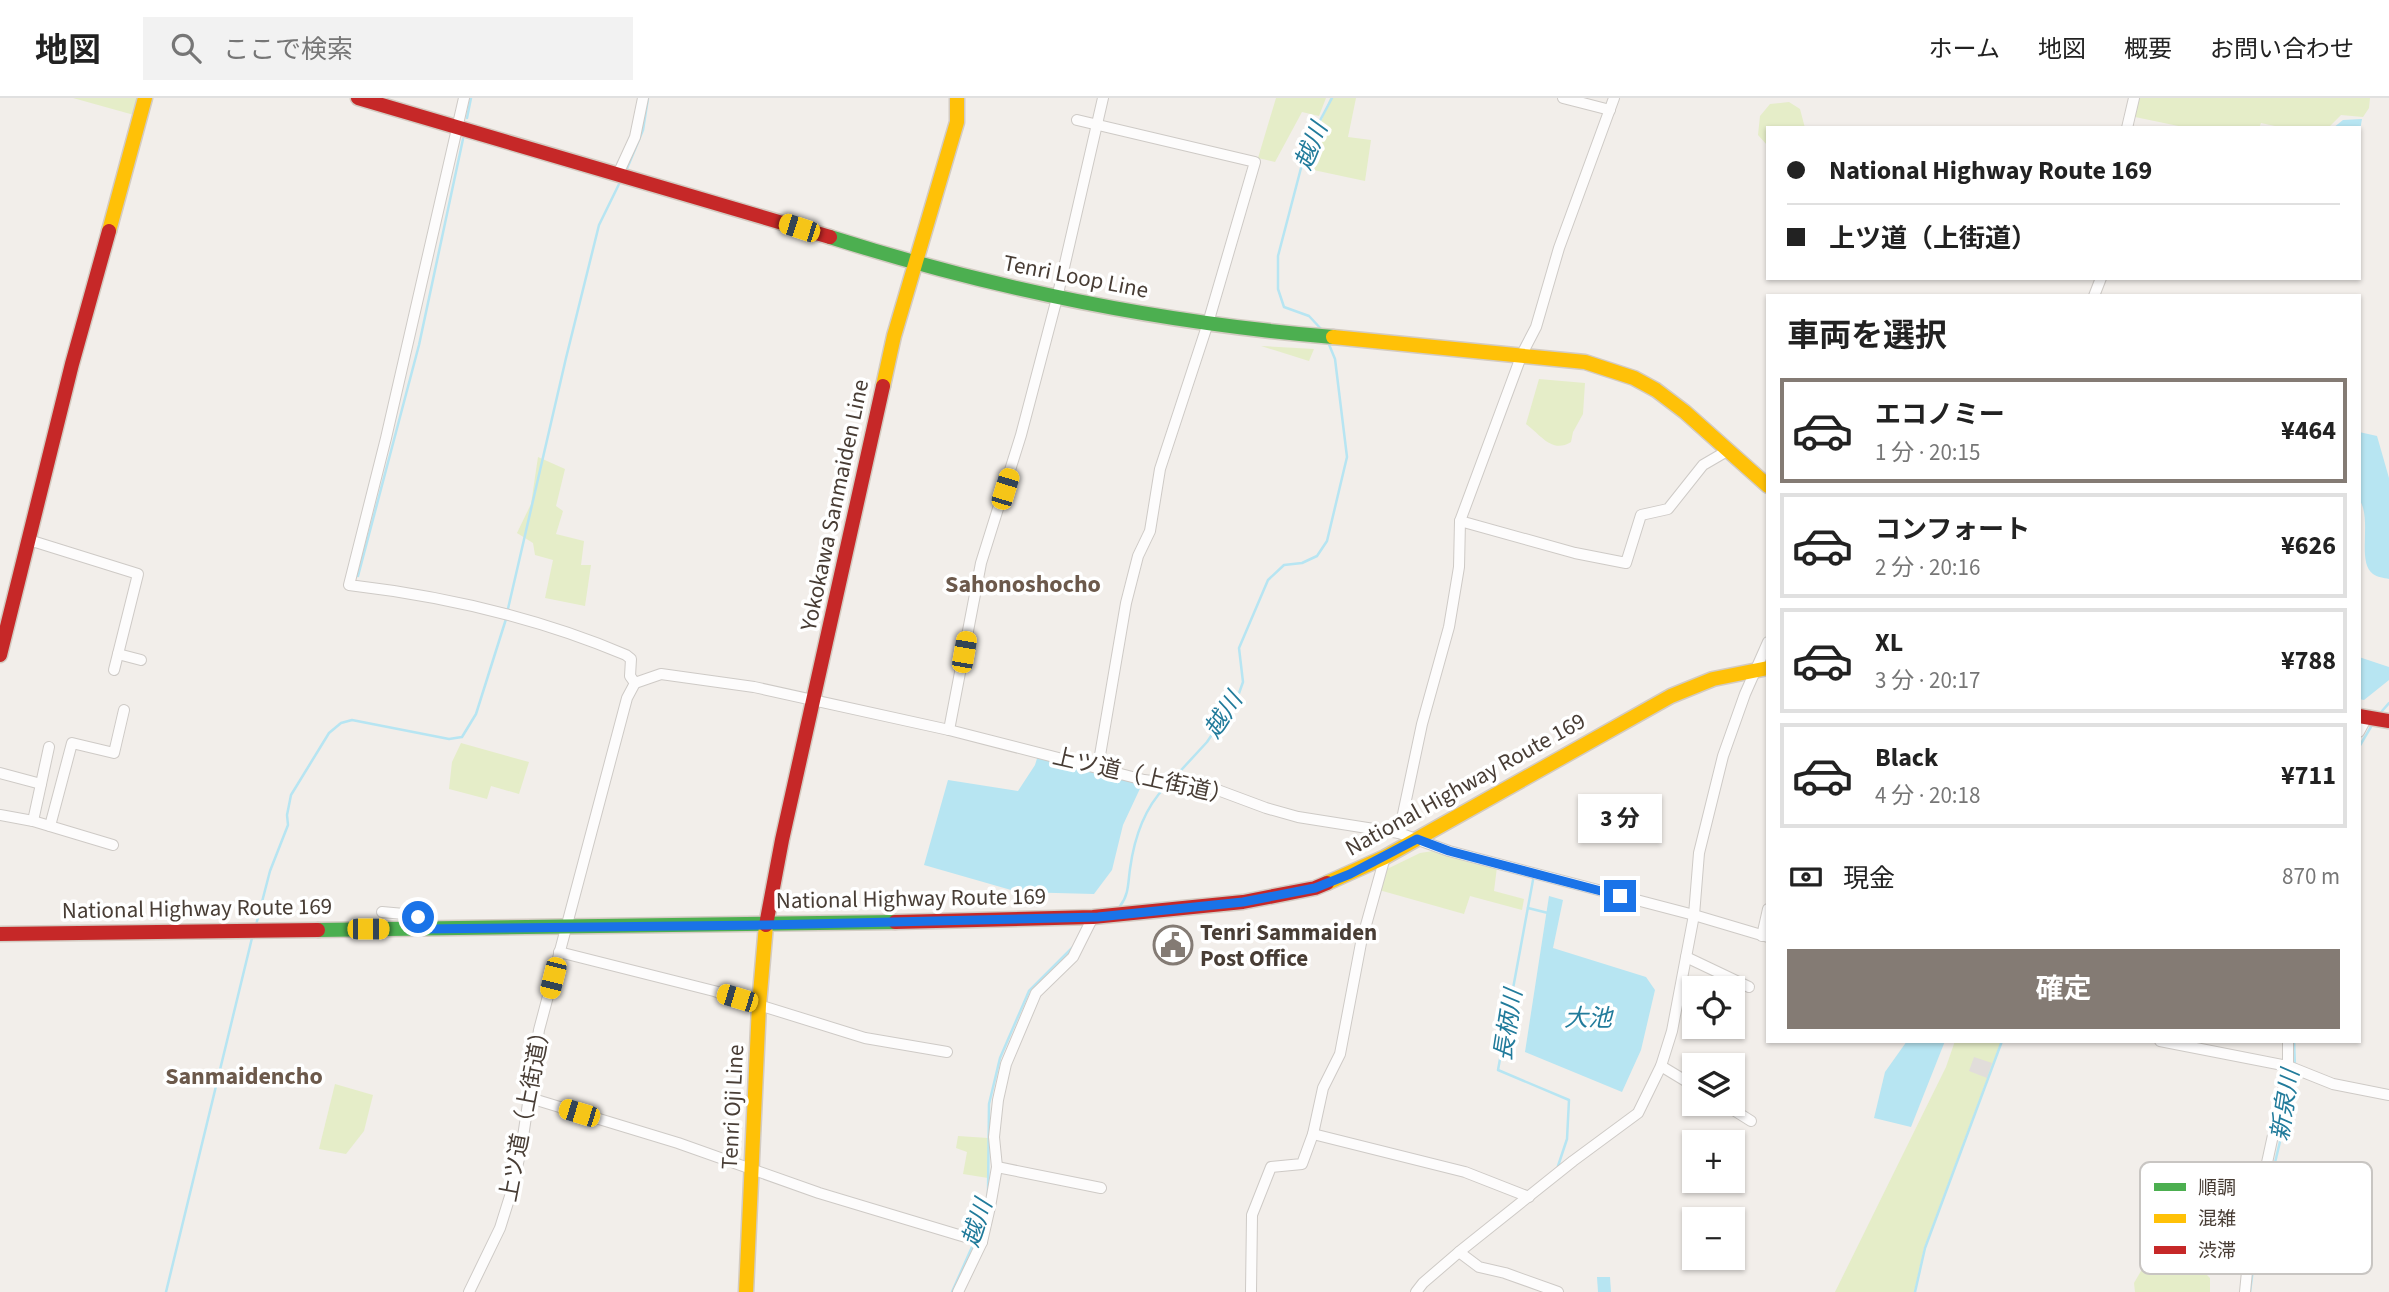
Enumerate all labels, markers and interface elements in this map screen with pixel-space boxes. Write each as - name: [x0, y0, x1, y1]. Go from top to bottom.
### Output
- search box: [143, 17, 633, 80]
- text: 地図: [35, 27, 101, 74]
- icon: search: [167, 29, 205, 67]
- text: ここで検索: [223, 31, 353, 68]
- text: ホーム: [1929, 32, 2000, 67]
- text: 地図: [2038, 32, 2086, 67]
- text: 概要: [2124, 32, 2172, 67]
- text: お問い合わせ: [2210, 32, 2354, 67]
- water label: 越川: [1286, 115, 1338, 175]
- text: National Highway Route 169: [1829, 152, 2152, 189]
- car: [776, 212, 823, 244]
- text: 上ツ道（上街道）: [1829, 220, 2037, 257]
- street label: Tenri Loop Line: [1001, 246, 1151, 307]
- text: 車両を選択: [1787, 313, 1947, 359]
- street label: Yokokawa Sanmaiden Line: [792, 376, 877, 635]
- text: エコノミー: [1875, 396, 2005, 433]
- icon: car: [1791, 399, 1854, 462]
- text: ¥464: [2281, 412, 2336, 449]
- text: 1 分 · 20:15: [1875, 436, 1980, 469]
- car: [989, 466, 1022, 512]
- text: コンフォート: [1875, 511, 2030, 548]
- icon: car: [1791, 514, 1854, 577]
- text: ¥626: [2281, 527, 2336, 564]
- text: 2 分 · 20:16: [1875, 551, 1980, 584]
- district label: Sahonoshocho: [945, 567, 1101, 602]
- text: XL: [1875, 624, 1903, 661]
- car: [951, 629, 978, 675]
- icon: car: [1791, 629, 1854, 692]
- text: ¥788: [2281, 642, 2336, 679]
- text: 3 分 · 20:17: [1875, 664, 1980, 697]
- water label: 越川: [1196, 683, 1253, 745]
- street label: National Highway Route 169: [1339, 704, 1591, 864]
- text: Black: [1875, 739, 1938, 776]
- street label: 上ツ道（上街道）: [1050, 740, 1236, 813]
- icon: car: [1791, 744, 1854, 807]
- text: ¥711: [2281, 757, 2336, 794]
- text: 4 分 · 20:18: [1875, 779, 1980, 812]
- callout: 3 分: [1578, 794, 1662, 844]
- text: 3 分: [1600, 802, 1640, 835]
- icon: cash: [1787, 858, 1825, 896]
- text: 現金: [1843, 860, 1895, 897]
- text: 870 m: [2282, 860, 2340, 893]
- street label: National Highway Route 169: [776, 880, 1046, 917]
- route end: [1604, 880, 1636, 912]
- street label: National Highway Route 169: [62, 890, 332, 927]
- route start: [402, 901, 434, 933]
- place label: Tenri Sammaiden Post Office: [1200, 916, 1377, 975]
- car: [348, 919, 390, 940]
- public building icon: Tenri Sammaiden Post Office: [1152, 924, 1194, 966]
- button: 確定: [1787, 949, 2340, 1029]
- car: [538, 955, 569, 1001]
- map controls: [1682, 976, 1745, 1270]
- button: locate: [1682, 976, 1745, 1039]
- car: [714, 982, 761, 1014]
- water label: 長柄川: [1486, 984, 1532, 1063]
- water label: 大池: [1564, 1001, 1614, 1036]
- street label: 上ツ道（上街道）: [492, 1018, 559, 1205]
- street label: Tenri Oji Line: [713, 1044, 752, 1170]
- button: layers: [1682, 1053, 1745, 1116]
- district label: Sanmaidencho: [165, 1059, 323, 1094]
- water label: 新泉川: [2263, 1064, 2309, 1143]
- car: [556, 1097, 603, 1129]
- button: +: [1682, 1130, 1745, 1193]
- legend: [2140, 1162, 2372, 1274]
- text: 順調: [2198, 1175, 2236, 1202]
- water label: 越川: [953, 1192, 1002, 1251]
- text: 混雑: [2198, 1206, 2236, 1233]
- button: −: [1682, 1207, 1745, 1270]
- text: 渋滞: [2198, 1238, 2236, 1265]

